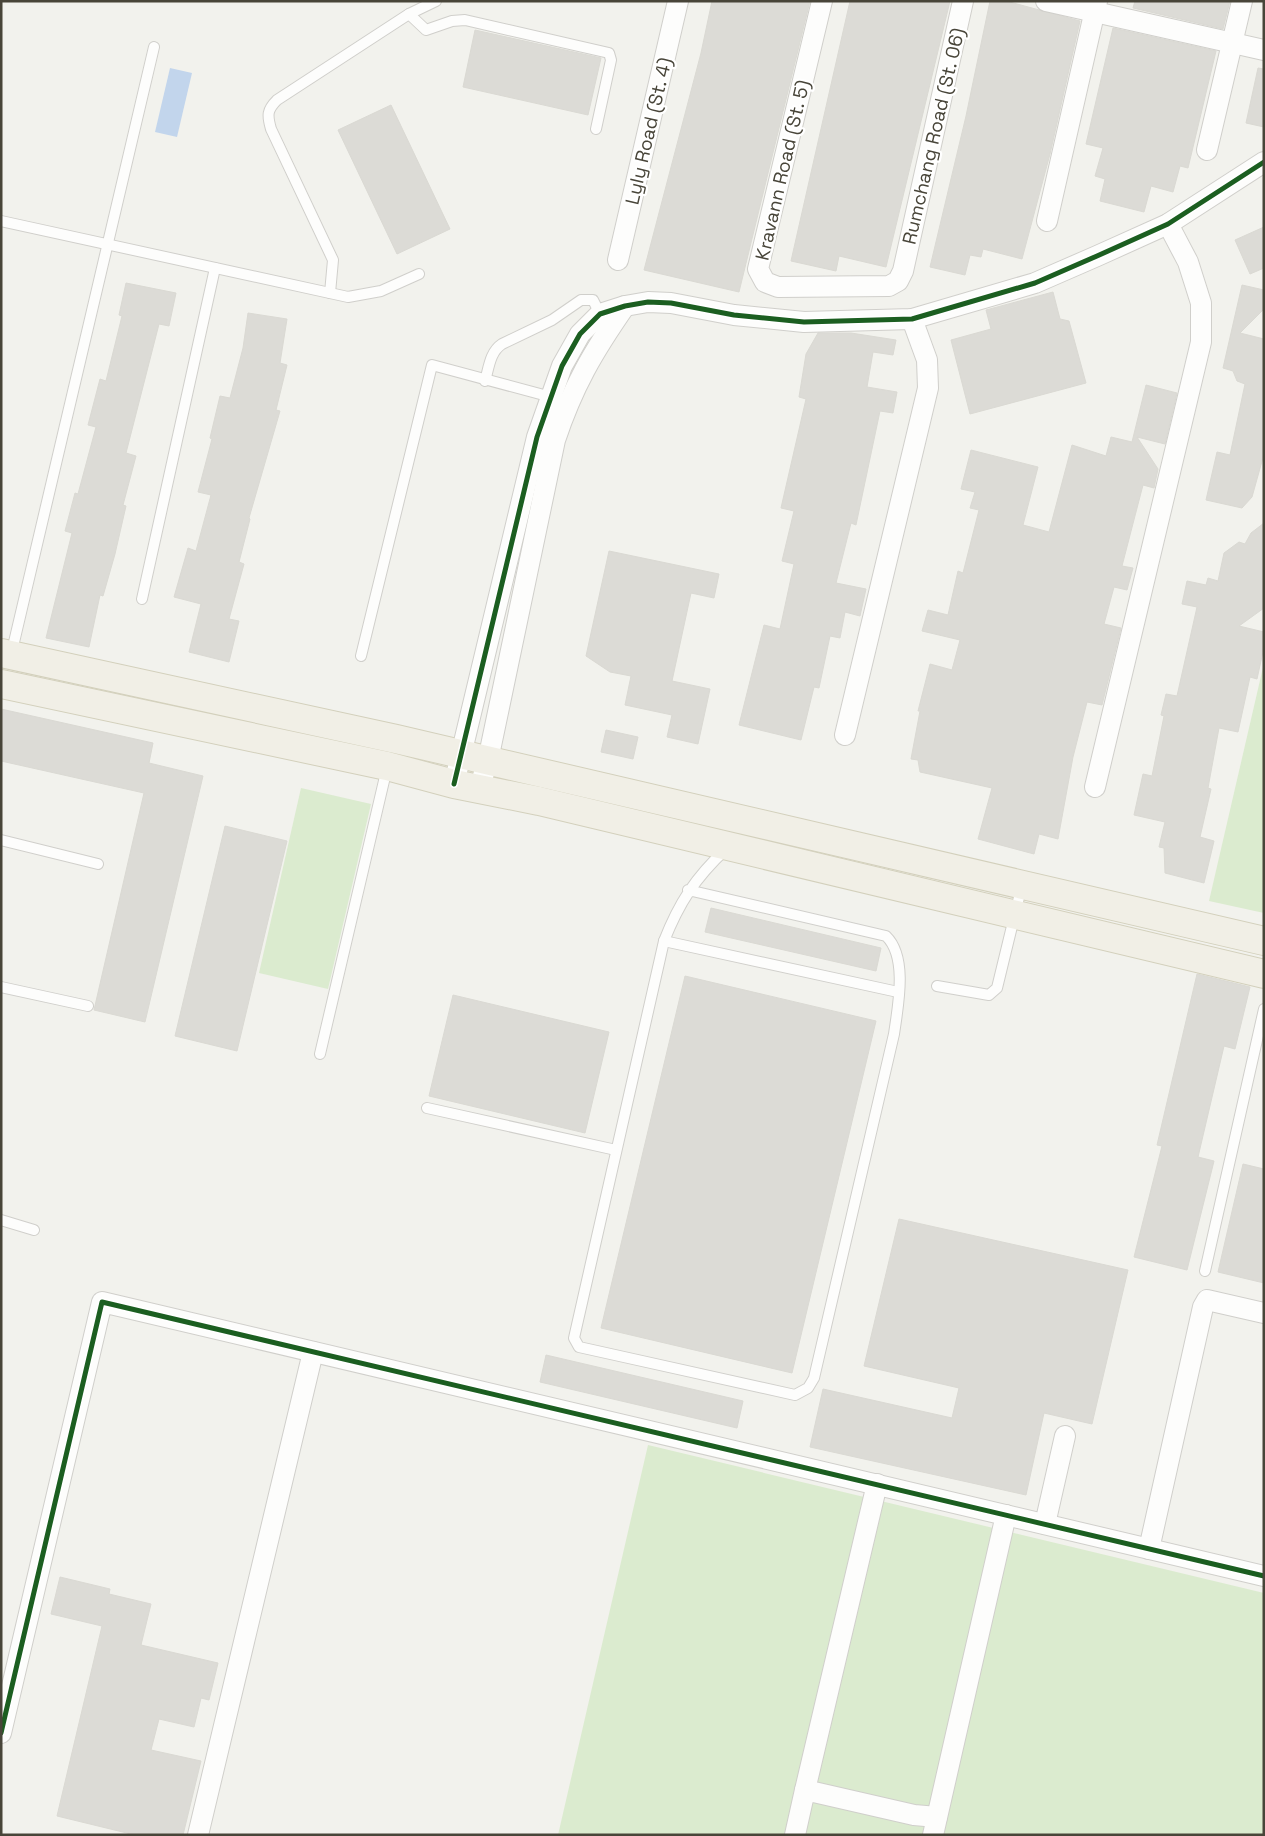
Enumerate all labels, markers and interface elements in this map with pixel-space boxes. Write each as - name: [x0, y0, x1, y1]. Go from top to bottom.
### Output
- street label: Rumchang Road (St. 06): [896, 25, 971, 247]
- street label: Lyly Road (St. 4): [619, 55, 678, 207]
- street label: Kravann Road (St. 5): [750, 77, 815, 263]

